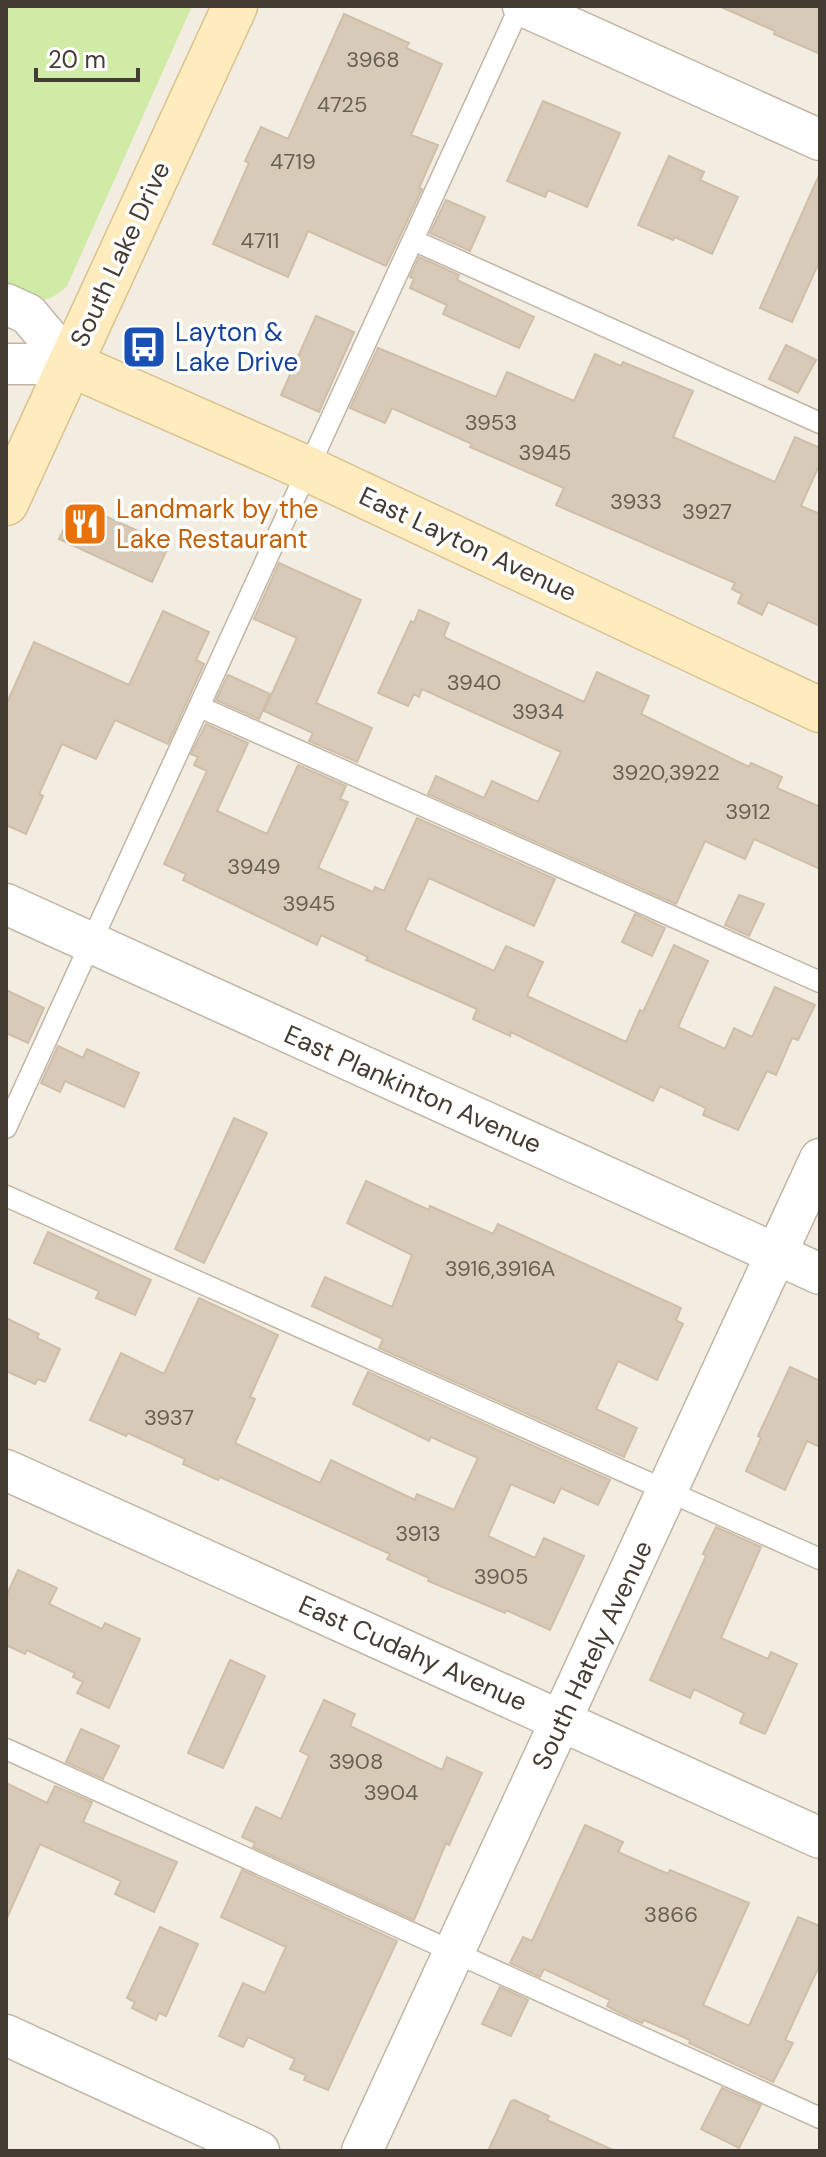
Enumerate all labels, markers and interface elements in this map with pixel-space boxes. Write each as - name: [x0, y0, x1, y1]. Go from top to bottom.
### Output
- scale bar: [36, 32, 138, 82]
- text: 20 m: [48, 44, 106, 75]
- house number: 3968: [346, 45, 400, 74]
- house number: 4725: [317, 90, 367, 119]
- house number: 4719: [270, 147, 316, 176]
- street label: South Lake Drive: [62, 156, 178, 352]
- house number: 4711: [241, 226, 279, 255]
- place label: Layton & Lake Drive: [175, 315, 298, 379]
- bus stop icon: Layton & Lake Drive: [120, 323, 168, 371]
- house number: 3953: [465, 408, 517, 437]
- house number: 3945: [519, 438, 571, 467]
- street label: East Layton Avenue: [354, 479, 582, 609]
- house number: 3933: [610, 487, 662, 516]
- place label: Landmark by the Lake Restaurant: [116, 492, 319, 556]
- house number: 3927: [682, 497, 732, 526]
- restaurant icon: Landmark by the Lake Restaurant: [61, 500, 109, 548]
- house number: 3940: [447, 668, 501, 697]
- house number: 3934: [512, 697, 564, 726]
- house number: 3920,3922: [612, 758, 720, 787]
- house number: 3912: [725, 797, 771, 826]
- house number: 3949: [227, 852, 281, 881]
- house number: 3945: [283, 889, 335, 918]
- street label: East Plankinton Avenue: [279, 1017, 547, 1161]
- house number: 3916,3916A: [445, 1254, 555, 1283]
- house number: 3937: [144, 1403, 194, 1432]
- house number: 3913: [395, 1519, 441, 1548]
- street label: South Hately Avenue: [524, 1535, 660, 1775]
- house number: 3905: [474, 1562, 528, 1591]
- street label: East Cudahy Avenue: [293, 1587, 533, 1719]
- house number: 3908: [329, 1747, 383, 1776]
- house number: 3904: [364, 1778, 418, 1807]
- house number: 3866: [644, 1900, 698, 1929]

